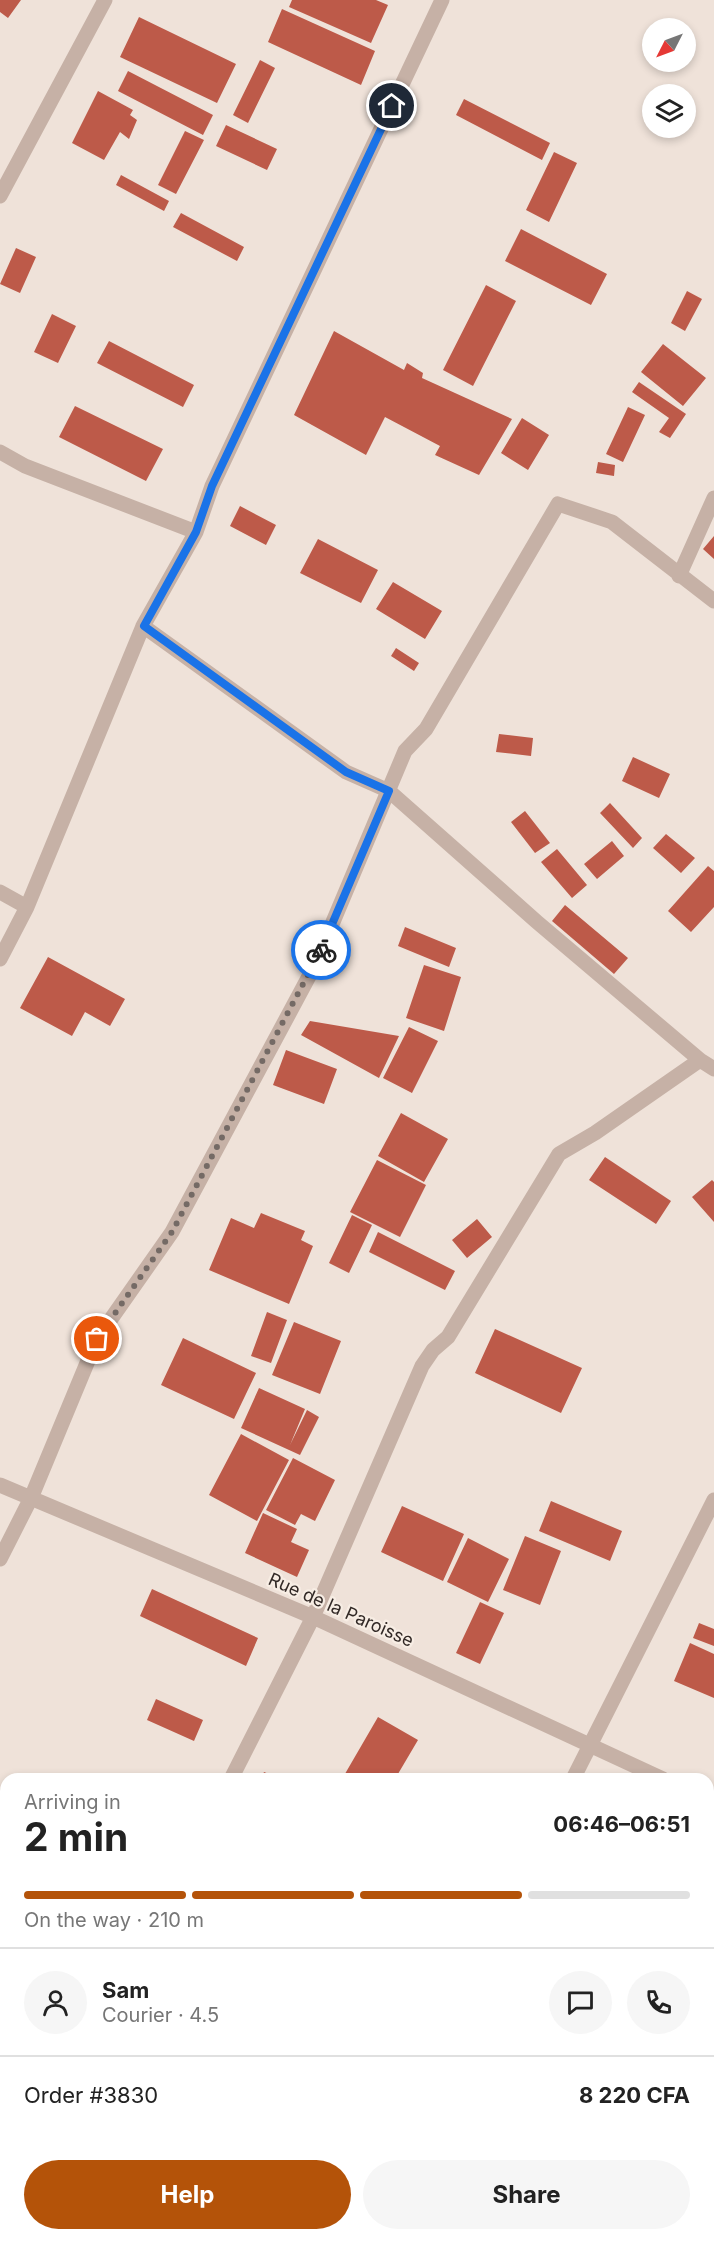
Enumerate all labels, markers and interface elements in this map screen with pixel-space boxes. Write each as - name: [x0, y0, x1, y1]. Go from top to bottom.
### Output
- north arrow: [642, 18, 696, 72]
- map controls: [642, 18, 696, 138]
- pin: [366, 80, 417, 131]
- button: layers: [642, 84, 696, 138]
- icon: home: [375, 89, 408, 122]
- courier: [291, 920, 351, 980]
- icon: bike: [305, 934, 338, 967]
- pin: [71, 1313, 122, 1364]
- icon: bag: [80, 1322, 113, 1355]
- street label: Rue de la Paroisse: [265, 1568, 417, 1651]
- text: Arriving in: [24, 1790, 121, 1814]
- text: 06:46–06:51: [553, 1811, 690, 1837]
- text: 2 min: [24, 1813, 128, 1860]
- text: On the way · 210 m: [24, 1908, 204, 1932]
- button: person: [24, 1971, 87, 2034]
- button: chat: [549, 1971, 612, 2034]
- button: phone: [627, 1971, 690, 2034]
- text: Sam: [102, 1977, 149, 2003]
- text: Courier · 4.5: [102, 2003, 219, 2027]
- text: Order #3830: [24, 2082, 158, 2108]
- text: 8 220 CFA: [579, 2082, 690, 2108]
- button: Help: [24, 2160, 351, 2229]
- button: Share: [363, 2160, 690, 2229]

